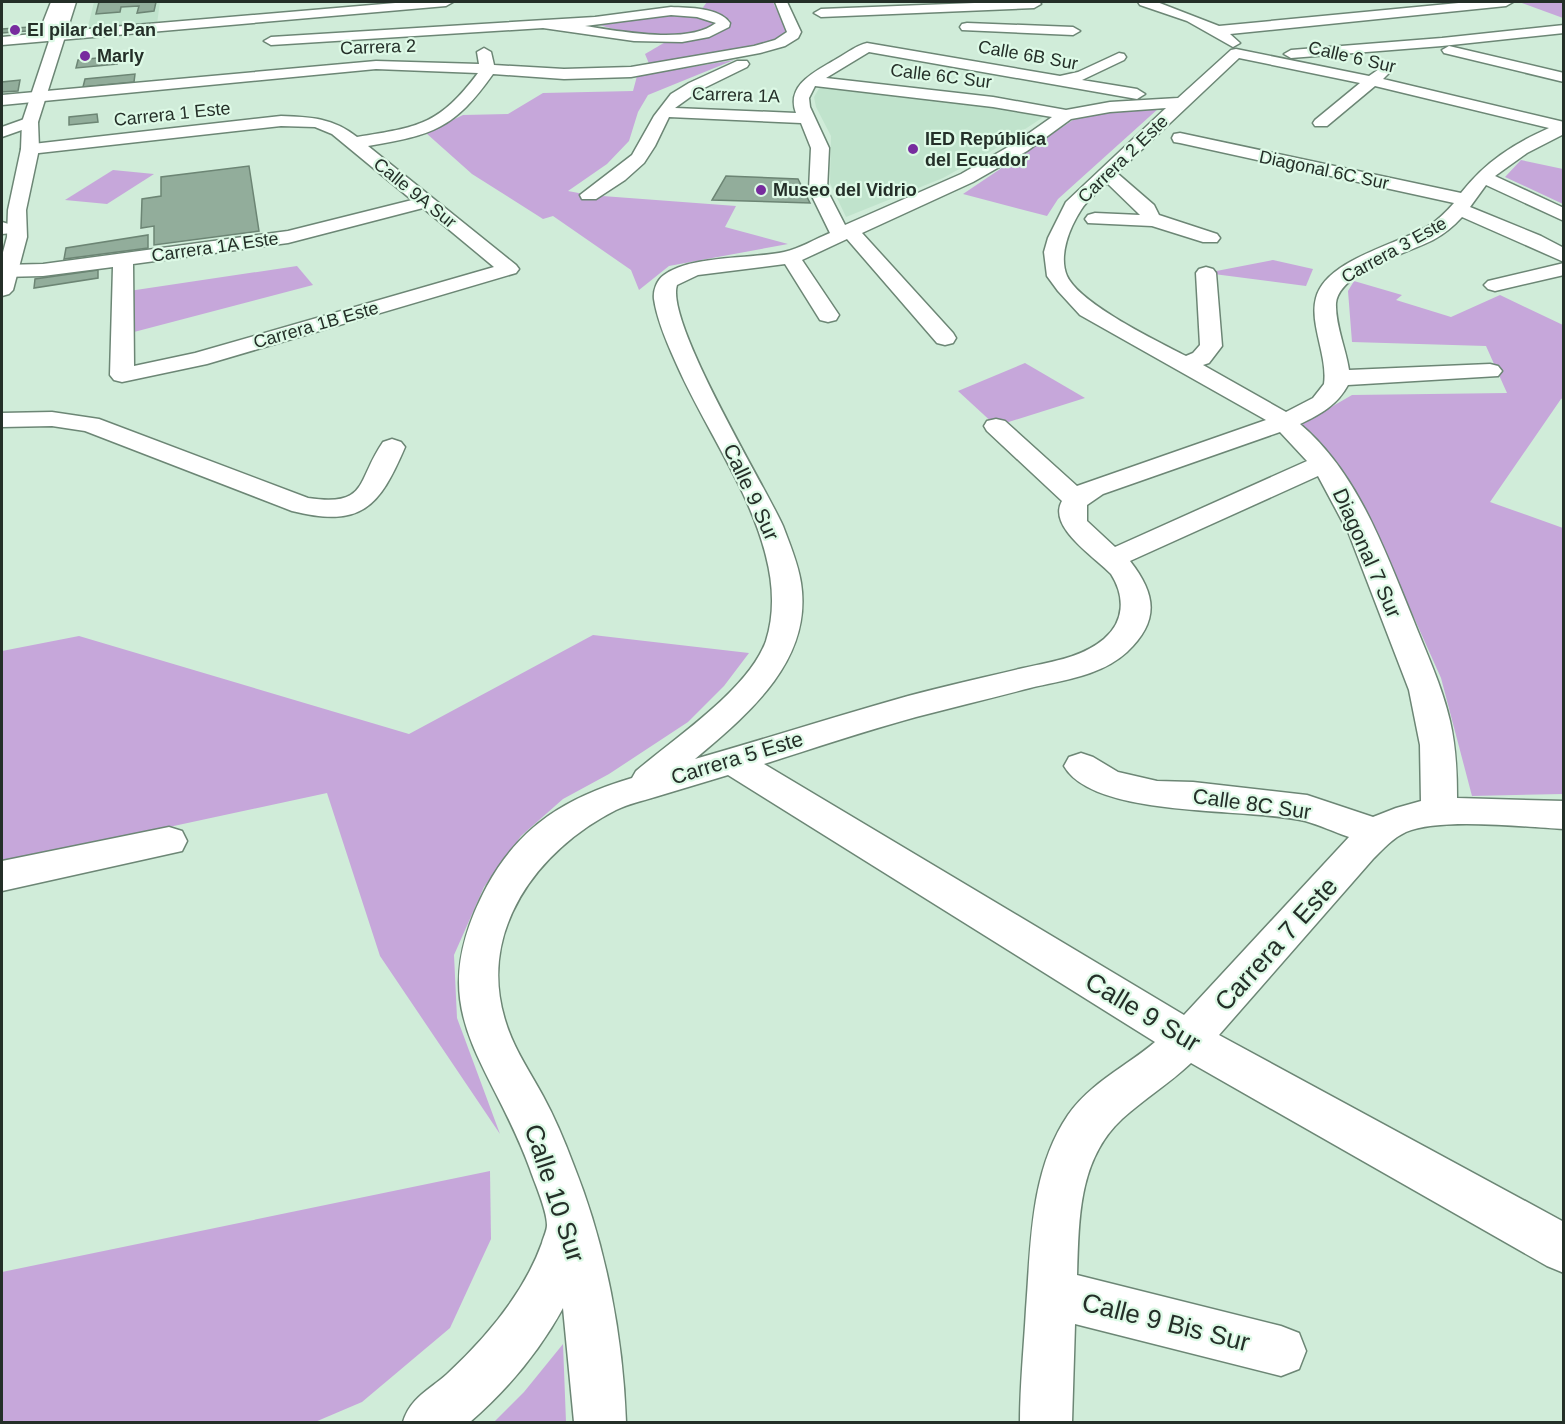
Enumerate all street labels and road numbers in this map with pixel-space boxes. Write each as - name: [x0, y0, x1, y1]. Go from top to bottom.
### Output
- street label: Carrera 2: [340, 36, 416, 58]
- street label: Calle 6B Sur: [976, 36, 1080, 74]
- street label: Calle 6 Sur: [1306, 37, 1398, 77]
- street label: Calle 6C Sur: [889, 60, 993, 92]
- street label: Carrera 1A: [692, 83, 780, 107]
- street label: Carrera 1 Este: [113, 98, 231, 130]
- street label: Carrera 2 Este: [1074, 111, 1172, 207]
- street label: Diagonal 6C Sur: [1257, 146, 1391, 194]
- street label: Calle 9A Sur: [370, 154, 460, 232]
- street label: Carrera 3 Este: [1338, 213, 1450, 287]
- street label: Carrera 1A Este: [150, 228, 280, 266]
- street label: Carrera 1B Este: [251, 298, 381, 352]
- street label: Calle 9 Sur: [719, 440, 784, 544]
- street label: Diagonal 7 Sur: [1329, 485, 1406, 621]
- street label: Carrera 5 Este: [668, 727, 806, 788]
- street label: Calle 8C Sur: [1192, 784, 1313, 823]
- street label: Carrera 7 Este: [1208, 871, 1344, 1017]
- street label: Calle 9 Sur: [1080, 966, 1206, 1058]
- street label: Calle 10 Sur: [519, 1120, 591, 1266]
- street label: Calle 9 Bis Sur: [1079, 1287, 1253, 1357]

